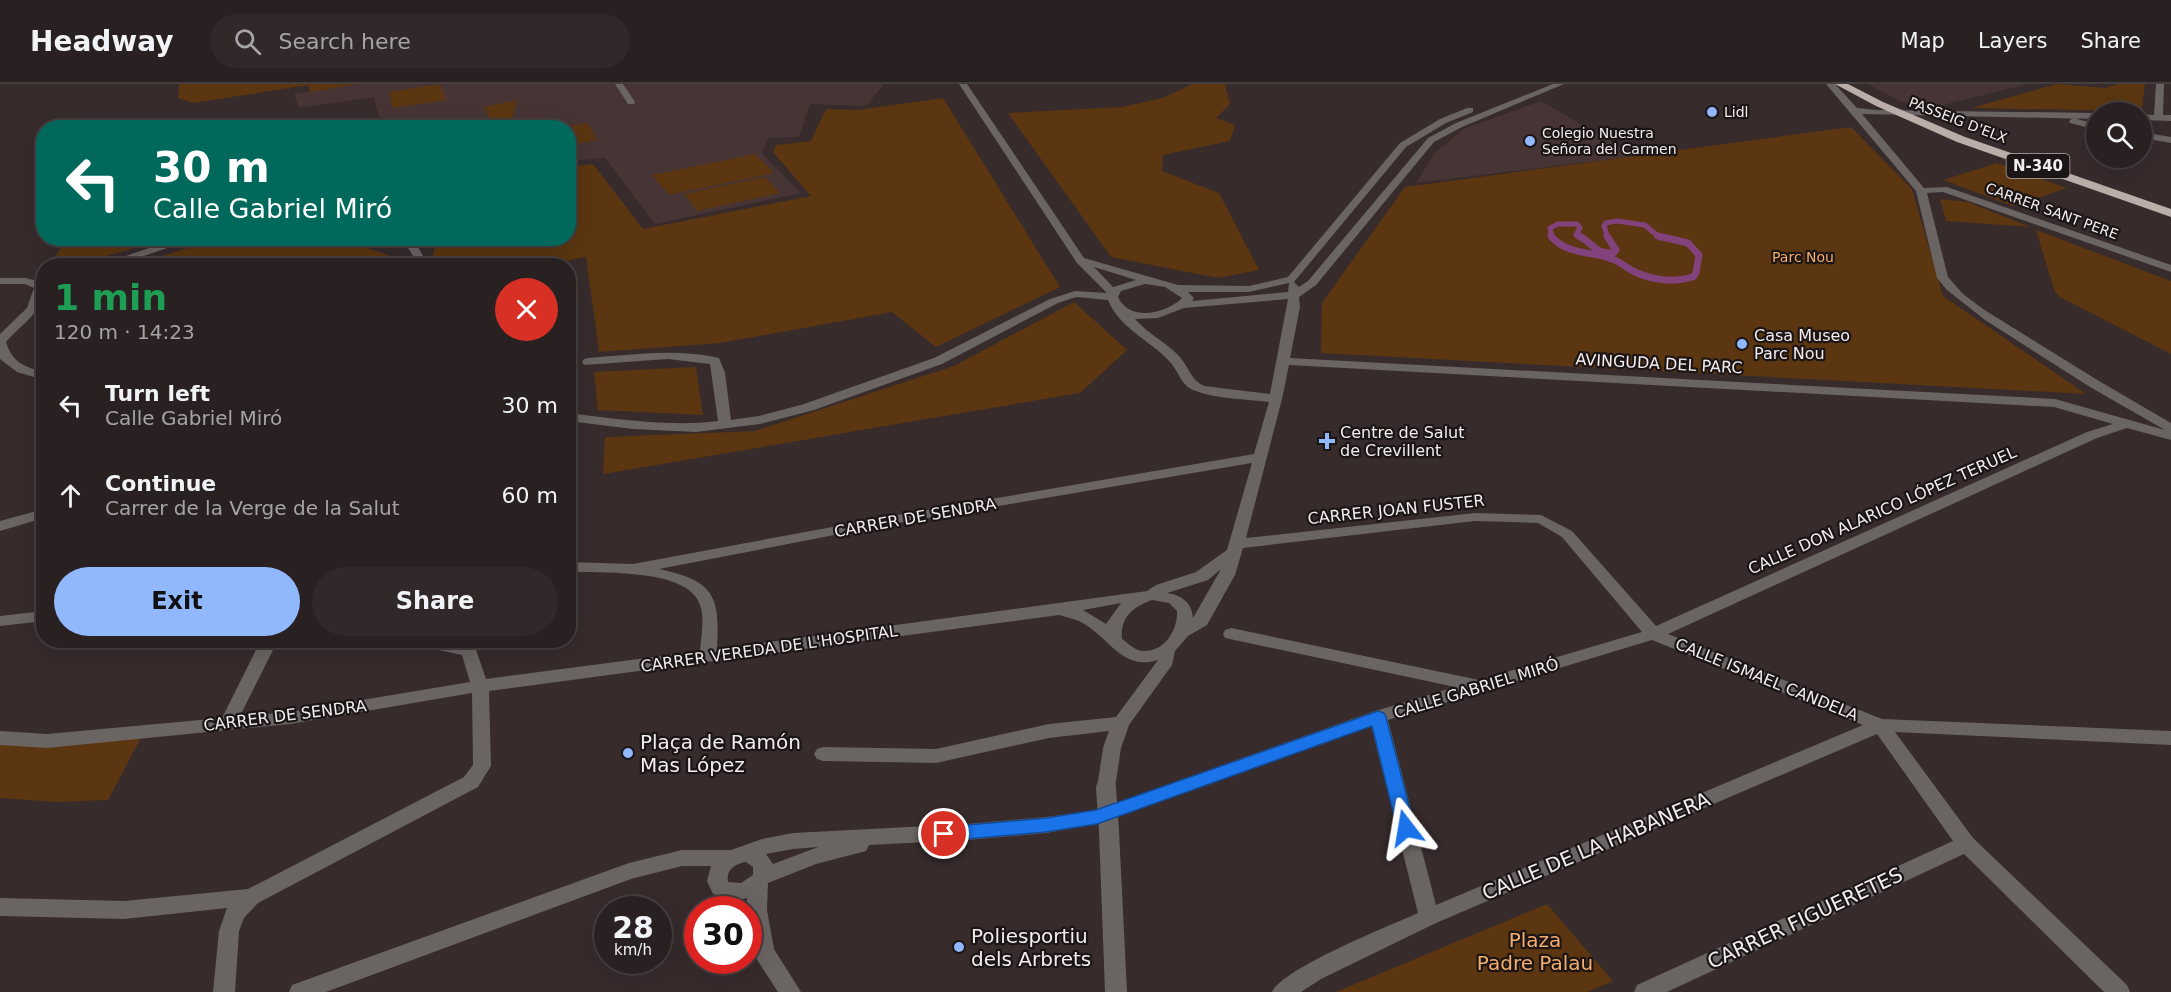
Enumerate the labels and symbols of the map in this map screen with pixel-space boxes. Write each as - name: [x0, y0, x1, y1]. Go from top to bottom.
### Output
- street label: PASSEIG D'ELX: [1907, 94, 2010, 146]
- place label: Lidl: [1724, 104, 1748, 120]
- marker: Lidl: [1705, 105, 1719, 119]
- place label: Colegio Nuestra Señora del Carmen: [1542, 125, 1677, 157]
- marker: Colegio Nuestra Señora del Carmen: [1523, 134, 1537, 148]
- road number: N-340: [2006, 154, 2070, 178]
- street label: CARRER SANT PERE: [1984, 180, 2120, 242]
- park label: Parc Nou: [1772, 249, 1834, 265]
- place label: Casa Museo Parc Nou: [1754, 326, 1850, 363]
- marker: Casa Museo Parc Nou: [1735, 337, 1749, 351]
- street label: AVINGUDA DEL PARC: [1575, 350, 1743, 377]
- place label: Centre de Salut de Crevillent: [1340, 423, 1465, 460]
- marker: Centre de Salut de Crevillent: [1318, 432, 1336, 450]
- street label: CALLE DON ALARICO LÓPEZ TERUEL: [1745, 442, 2019, 578]
- street label: CARRER JOAN FUSTER: [1307, 491, 1485, 528]
- street label: CARRER DE SENDRA: [833, 494, 998, 541]
- street label: CARRER VEREDA DE L'HOSPITAL: [639, 621, 899, 676]
- street label: CALLE ISMAEL CANDELA: [1673, 634, 1861, 725]
- street label: CALLE GABRIEL MIRÓ: [1391, 654, 1561, 723]
- street label: CARRER DE SENDRA: [202, 696, 368, 735]
- place label: Plaça de Ramón Mas López: [640, 730, 801, 777]
- marker: Plaça de Ramón Mas López: [621, 746, 635, 760]
- street label: CALLE DE LA HABANERA: [1478, 787, 1714, 905]
- position arrow: [1374, 796, 1438, 860]
- pin: [918, 808, 969, 859]
- street label: CARRER FIGUERETES: [1704, 862, 1906, 974]
- speed limit sign: 30: [684, 896, 762, 974]
- place label: Poliesportiu dels Arbrets: [971, 924, 1091, 971]
- park label: Plaza Padre Palau: [1477, 928, 1593, 975]
- marker: Poliesportiu dels Arbrets: [952, 940, 966, 954]

